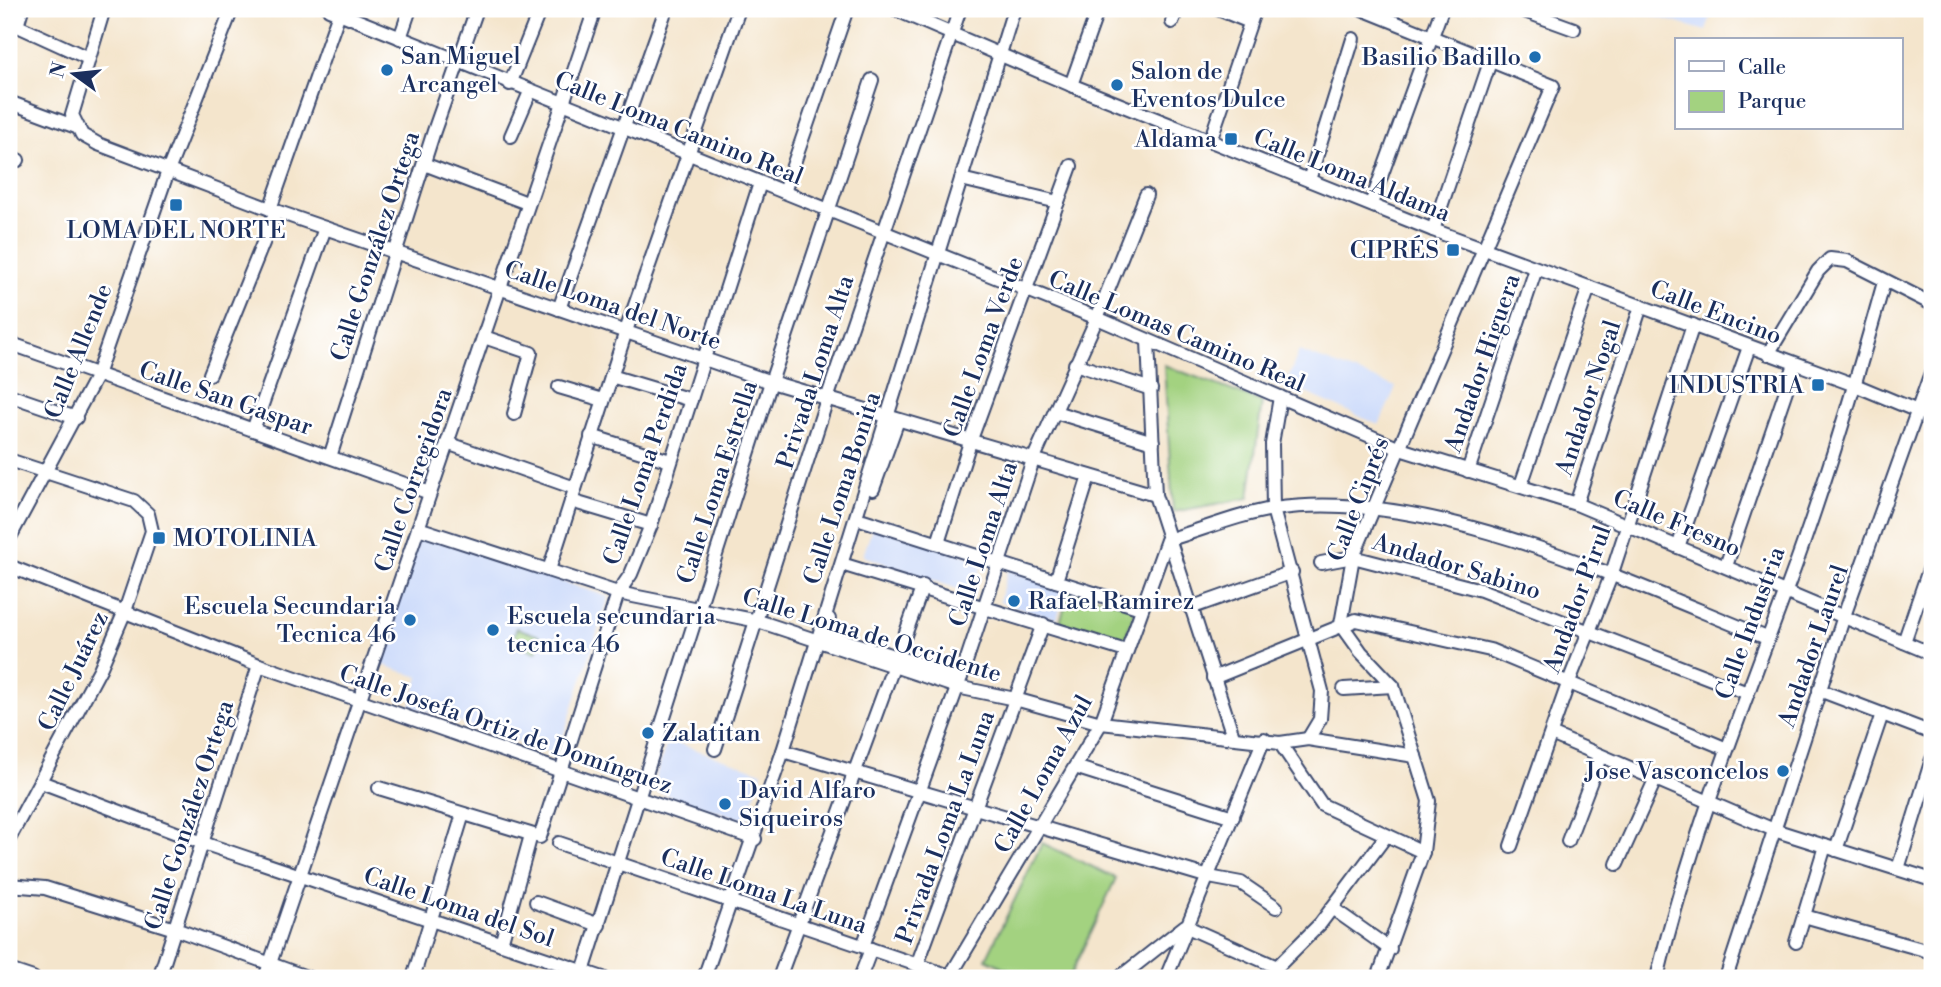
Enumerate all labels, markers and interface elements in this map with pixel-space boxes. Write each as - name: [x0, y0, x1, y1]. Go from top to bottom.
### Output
- north arrow: [38, 38, 108, 108]
- legend: [1675, 38, 1902, 130]
- place label: San Miguel Arcangel: [400, 42, 521, 100]
- place label: Basilio Badillo: [1361, 43, 1521, 73]
- marker: Basilio Badillo: [1527, 49, 1543, 65]
- text: Calle: [1738, 55, 1786, 81]
- place label: Salon de Eventos Dulce: [1131, 57, 1286, 115]
- text: N: [45, 59, 72, 80]
- marker: San Miguel Arcangel: [379, 62, 395, 78]
- street label: Calle Loma Camino Real: [550, 65, 807, 193]
- marker: Salon de Eventos Dulce: [1109, 77, 1125, 93]
- text: Parque: [1738, 89, 1806, 115]
- street label: Calle Loma Aldama: [1249, 123, 1455, 229]
- place label: Aldama: [1133, 125, 1218, 155]
- street label: Calle González Ortega: [325, 127, 427, 365]
- marker: Aldama: [1223, 131, 1239, 147]
- marker: LOMA DEL NORTE: [168, 197, 184, 213]
- place label: LOMA DEL NORTE: [66, 216, 286, 246]
- place label: CIPRÉS: [1350, 235, 1439, 266]
- marker: CIPRÉS: [1445, 242, 1461, 258]
- street label: Calle Loma Verde: [937, 253, 1031, 442]
- street label: Calle Loma del Norte: [500, 255, 725, 357]
- street label: Calle Lomas Camino Real: [1044, 264, 1309, 400]
- street label: Andador Higuera: [1438, 269, 1528, 457]
- street label: Privada Loma Alta: [770, 271, 862, 473]
- street label: Calle Encino: [1646, 274, 1786, 352]
- street label: Calle Allende: [38, 280, 120, 423]
- street label: Andador Nogal: [1549, 317, 1628, 481]
- street label: Calle San Gaspar: [135, 355, 317, 443]
- street label: Calle Loma Perdida: [597, 358, 695, 569]
- place label: INDUSTRIA: [1669, 371, 1805, 401]
- street label: Calle Loma Estrella: [671, 376, 765, 588]
- marker: INDUSTRIA: [1810, 377, 1826, 393]
- street label: Calle Corregidora: [368, 383, 460, 576]
- street label: Calle Loma Bonita: [798, 387, 888, 588]
- street label: Calle Ciprés: [1321, 433, 1396, 566]
- street label: Calle Loma Alta: [943, 457, 1025, 631]
- street label: Calle Fresno: [1608, 484, 1745, 564]
- street label: Andador Pirul: [1537, 521, 1619, 678]
- place label: MOTOLINIA: [173, 524, 318, 554]
- street label: Andador Sabino: [1368, 527, 1544, 607]
- marker: MOTOLINIA: [151, 530, 167, 546]
- street label: Calle Industria: [1709, 542, 1793, 704]
- street label: Andador Laurel: [1772, 561, 1856, 733]
- street label: Calle Loma de Occidente: [738, 582, 1005, 690]
- place label: Rafael Ramirez: [1028, 587, 1194, 617]
- place label: Escuela Secundaria Tecnica 46: [184, 592, 397, 650]
- marker: Rafael Ramirez: [1006, 593, 1022, 609]
- place label: Escuela secundaria tecnica 46: [507, 602, 716, 660]
- street label: Calle Juárez: [32, 607, 116, 736]
- marker: Escuela Secundaria Tecnica 46: [402, 612, 418, 628]
- marker: Escuela secundaria tecnica 46: [485, 622, 501, 638]
- street label: Calle Josefa Ortiz de Domínguez: [335, 659, 676, 801]
- street label: Calle Loma Azul: [988, 690, 1100, 859]
- street label: Calle González Ortega: [139, 696, 241, 934]
- street label: Privada Loma La Luna: [890, 706, 1002, 948]
- place label: Zalatitan: [662, 719, 760, 749]
- marker: Zalatitan: [640, 725, 656, 741]
- place label: Jose Vasconcelos: [1584, 757, 1769, 787]
- marker: Jose Vasconcelos: [1775, 763, 1791, 779]
- place label: David Alfaro Siqueiros: [739, 776, 876, 834]
- marker: David Alfaro Siqueiros: [717, 796, 733, 812]
- street label: Calle Loma La Luna: [656, 843, 872, 942]
- street label: Calle Loma del Sol: [359, 861, 558, 955]

